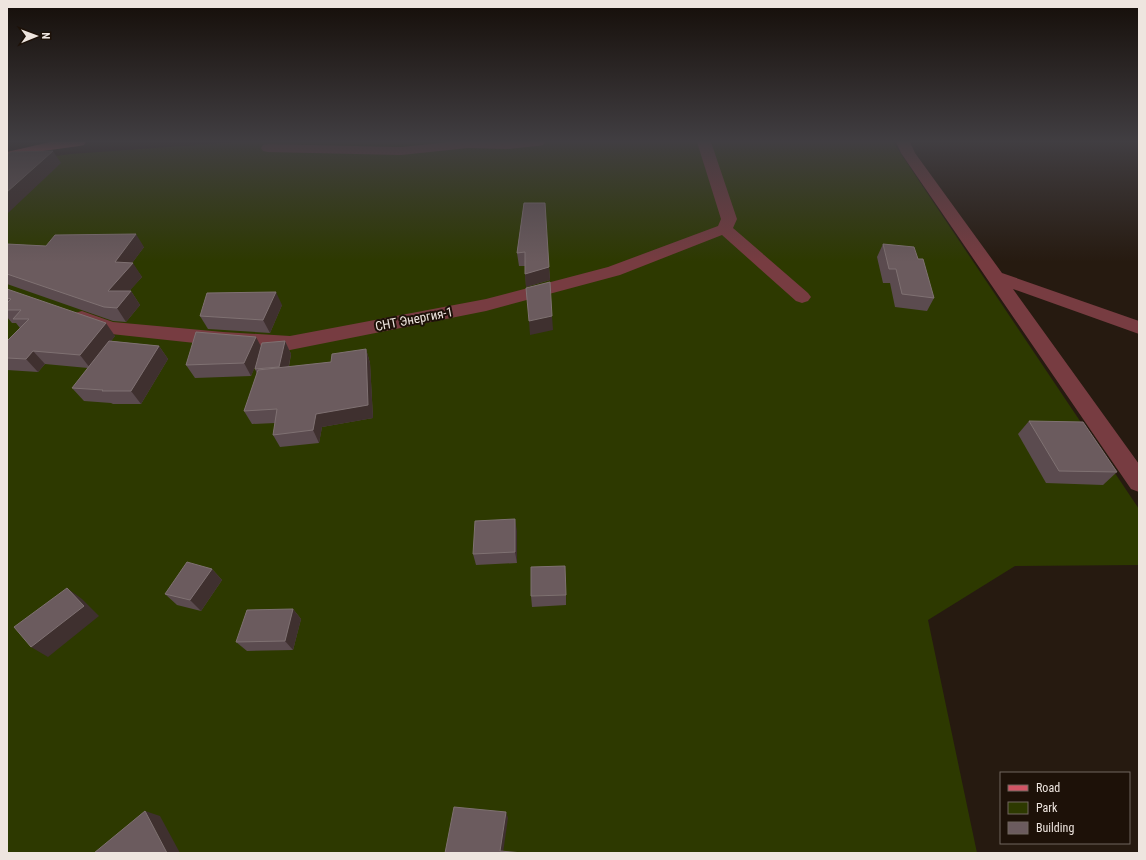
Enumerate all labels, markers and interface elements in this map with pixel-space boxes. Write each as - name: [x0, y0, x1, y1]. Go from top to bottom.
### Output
- north arrow: [16, 16, 56, 56]
- text: N: [39, 32, 52, 40]
- street label: СНТ Энергия-1: [374, 304, 454, 334]
- legend: [1000, 772, 1130, 844]
- text: Road: [1036, 781, 1060, 795]
- text: Park: [1036, 801, 1058, 815]
- text: Building: [1036, 821, 1074, 835]

